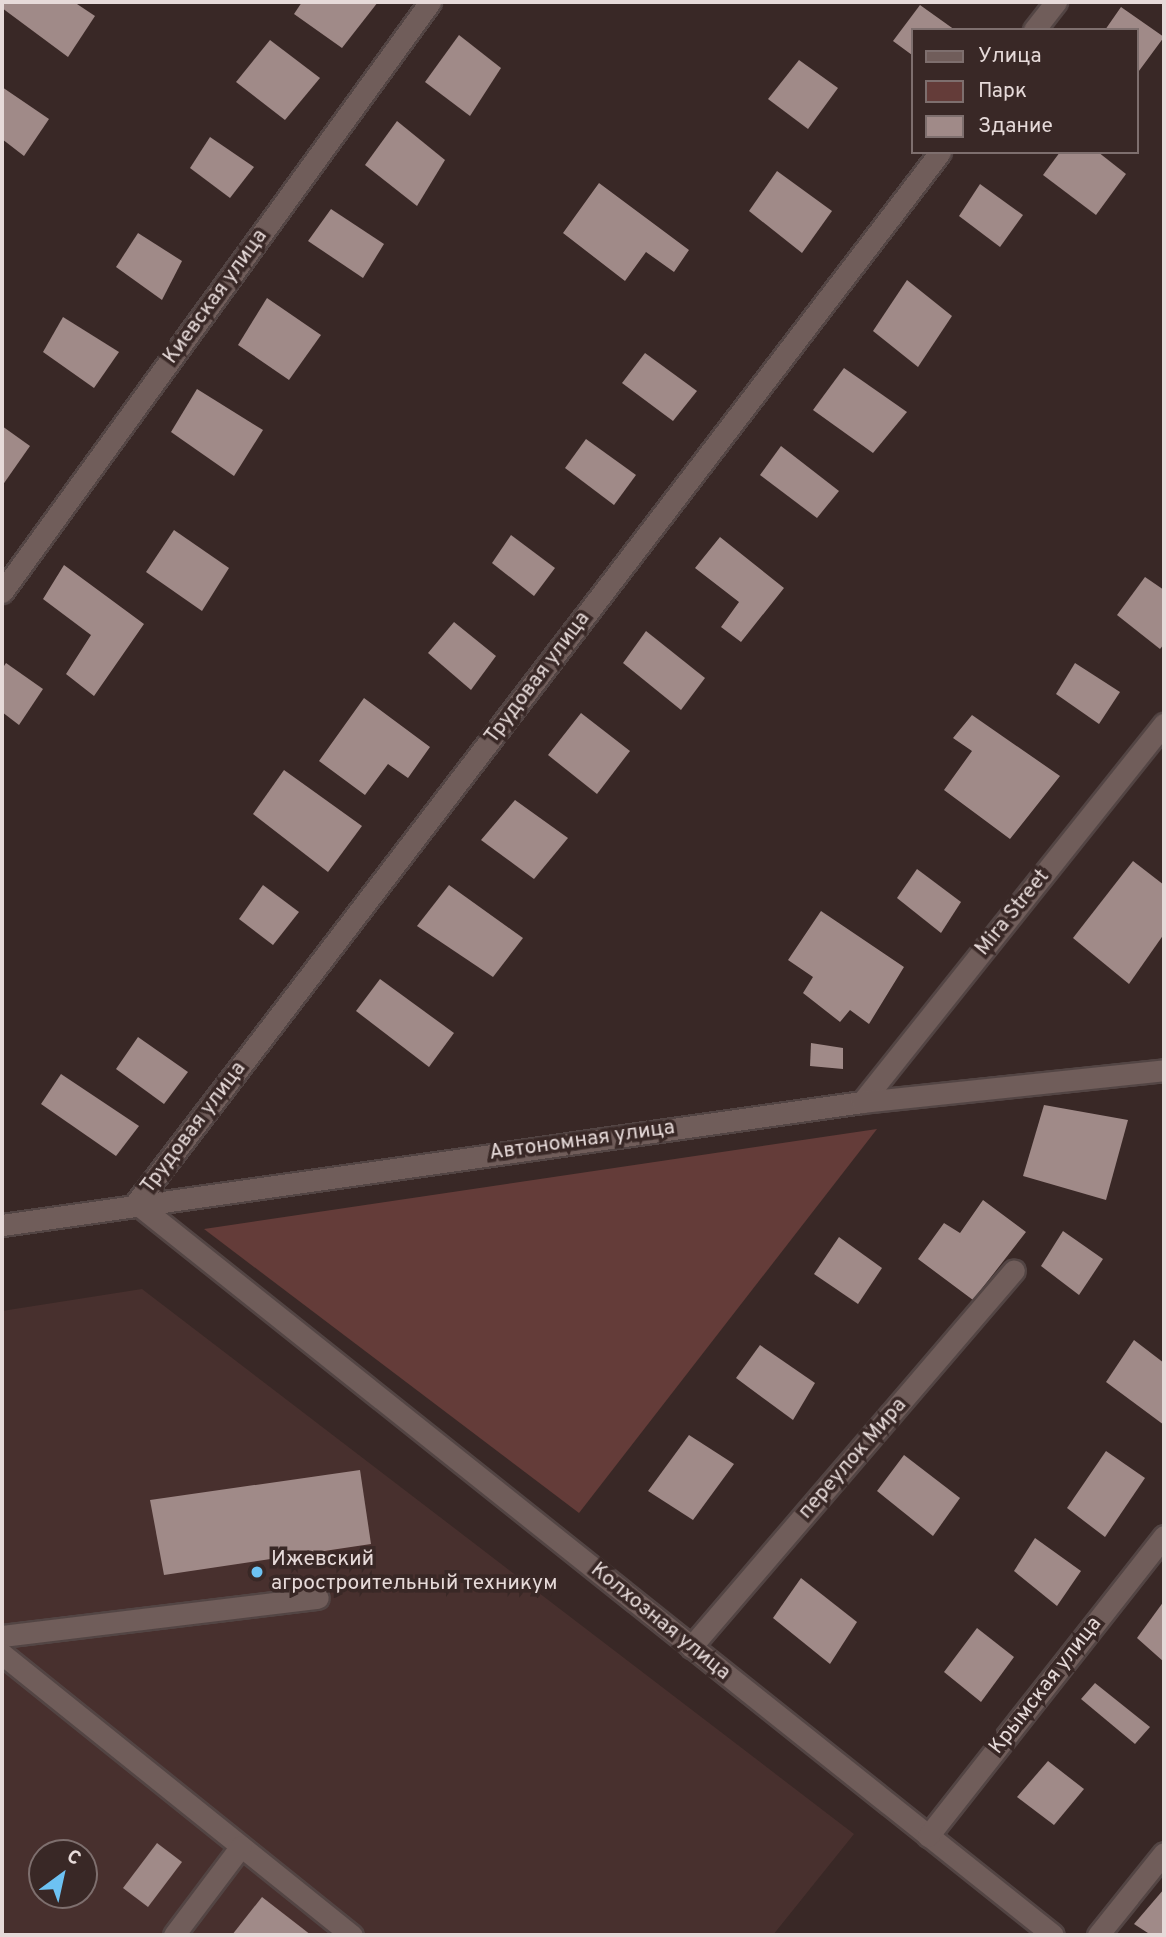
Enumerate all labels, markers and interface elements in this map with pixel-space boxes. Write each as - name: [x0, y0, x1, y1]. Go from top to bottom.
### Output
- legend: [911, 28, 1138, 154]
- text: Улица: [978, 43, 1042, 70]
- text: Парк: [978, 78, 1027, 105]
- text: Здание: [978, 113, 1053, 140]
- street label: Киевская улица: [159, 225, 273, 369]
- street label: Трудовая улица: [480, 607, 596, 749]
- street label: Mira Street: [971, 865, 1055, 961]
- street label: Трудовая улица: [136, 1057, 252, 1199]
- street label: Автономная улица: [488, 1116, 676, 1166]
- street label: переулок Мира: [794, 1393, 912, 1525]
- place label: Ижевский агростроительный техникум: [271, 1547, 557, 1597]
- street label: Колхозная улица: [585, 1558, 735, 1686]
- marker: Ижевский агростроительный техникум: [249, 1564, 265, 1580]
- street label: Крымская улица: [984, 1612, 1108, 1760]
- north arrow: [28, 1839, 98, 1909]
- text: С: [62, 1845, 85, 1871]

